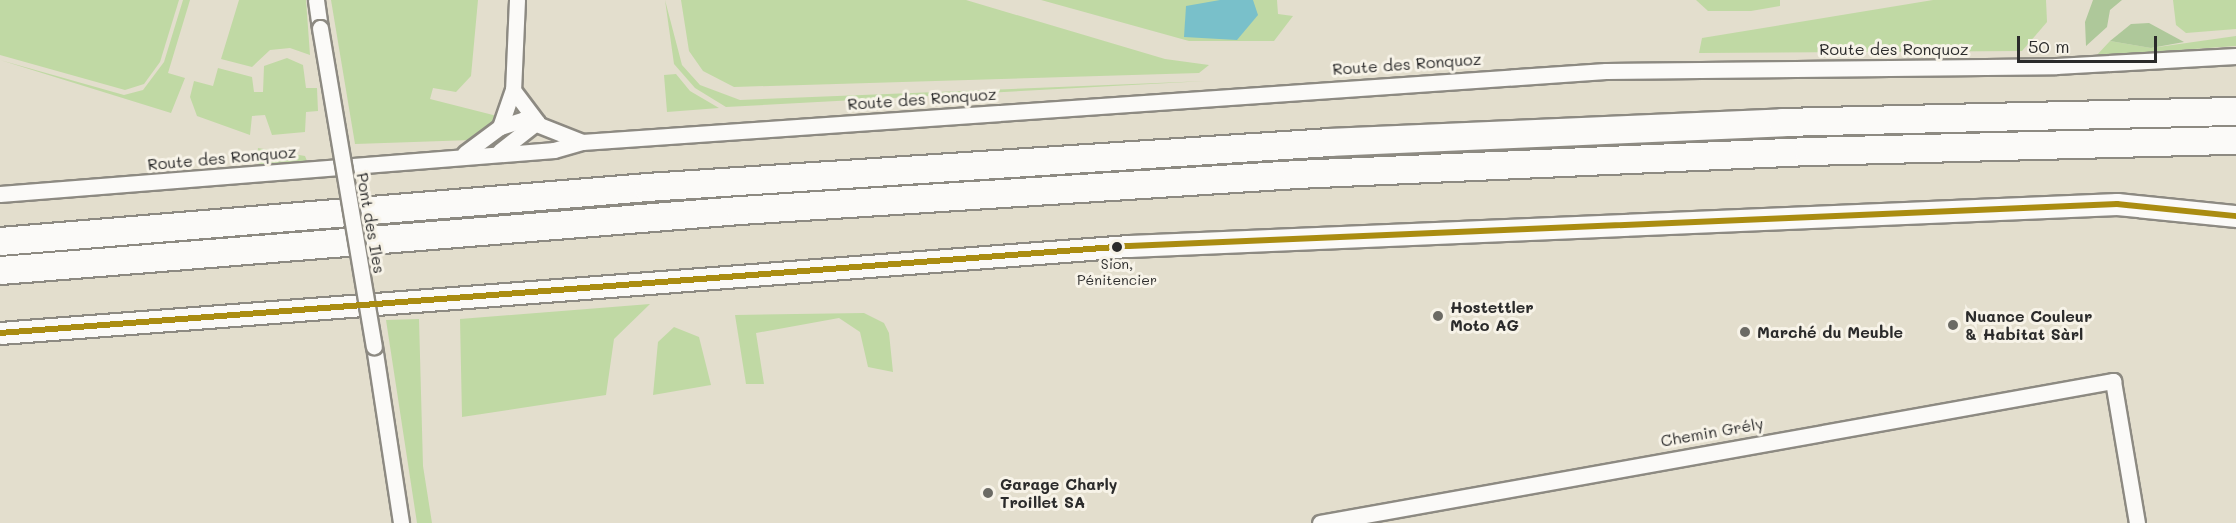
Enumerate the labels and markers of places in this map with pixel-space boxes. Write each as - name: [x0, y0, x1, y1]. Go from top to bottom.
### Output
- marker: Sion, Pénitencier: [1111, 241, 1123, 253]
- place label: Sion, Pénitencier: [1077, 256, 1157, 288]
- place label: Hostettler Moto AG: [1450, 297, 1534, 335]
- place label: Nuance Couleur & Habitat Sàrl: [1965, 306, 2092, 344]
- marker: Hostettler Moto AG: [1431, 309, 1445, 323]
- marker: Nuance Couleur & Habitat Sàrl: [1946, 318, 1960, 332]
- place label: Marché du Meuble: [1757, 322, 1903, 342]
- marker: Marché du Meuble: [1738, 325, 1752, 339]
- place label: Garage Charly Troillet SA: [1000, 474, 1117, 512]
- marker: Garage Charly Troillet SA: [981, 486, 995, 500]

